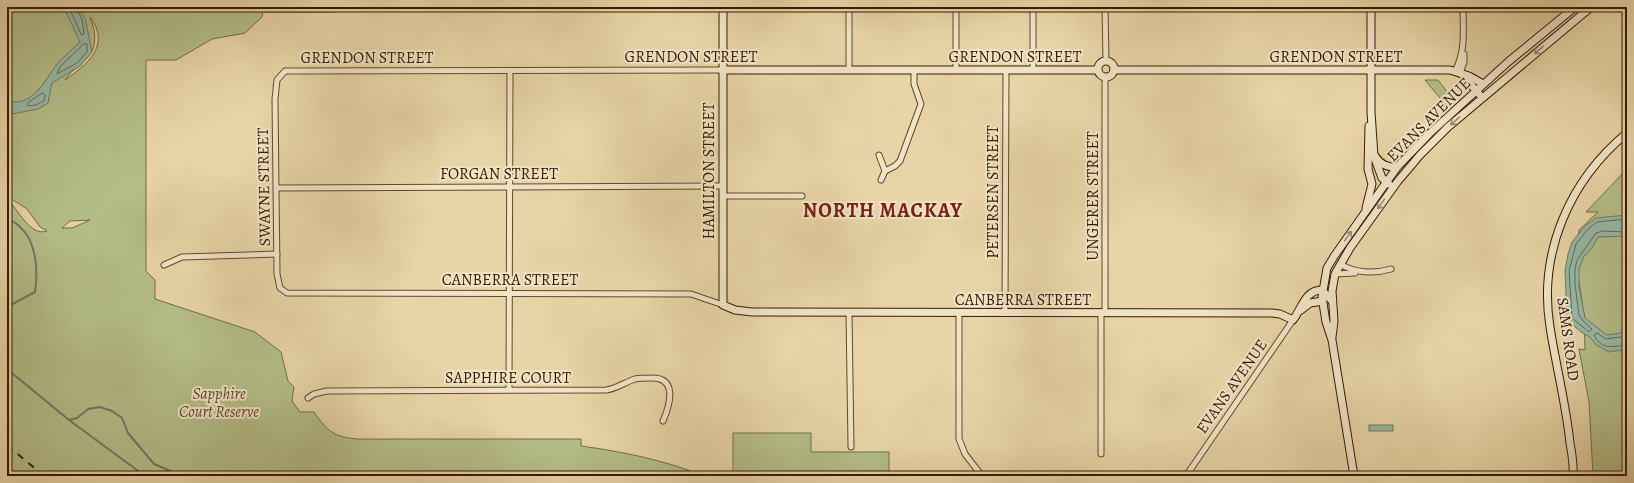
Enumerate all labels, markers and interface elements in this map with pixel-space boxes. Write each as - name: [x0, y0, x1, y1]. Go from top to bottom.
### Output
- one-way arrow: [1534, 45, 1545, 54]
- street label: GRENDON STREET: [624, 46, 758, 68]
- street label: GRENDON STREET: [948, 46, 1082, 68]
- street label: GRENDON STREET: [1269, 46, 1403, 68]
- street label: GRENDON STREET: [300, 47, 434, 69]
- street label: EVANS AVENUE: [1382, 73, 1476, 167]
- street label: HAMILTON STREET: [698, 102, 720, 239]
- one-way arrow: [1449, 117, 1460, 126]
- street label: PETERSEN STREET: [982, 125, 1004, 259]
- street label: SWAYNE STREET: [252, 127, 276, 247]
- street label: UNGERER STREET: [1082, 131, 1104, 261]
- street label: FORGAN STREET: [440, 163, 558, 185]
- district label: NORTH MACKAY: [803, 197, 963, 224]
- one-way arrow: [1377, 198, 1385, 209]
- one-way arrow: [1344, 230, 1352, 241]
- street label: CANBERRA STREET: [442, 269, 579, 291]
- street label: CANBERRA STREET: [955, 289, 1092, 311]
- street label: SAMS ROAD: [1551, 296, 1585, 382]
- street label: EVANS AVENUE: [1191, 335, 1273, 438]
- street label: SAPPHIRE COURT: [445, 367, 571, 389]
- park label: Sapphire Court Reserve: [179, 383, 259, 423]

